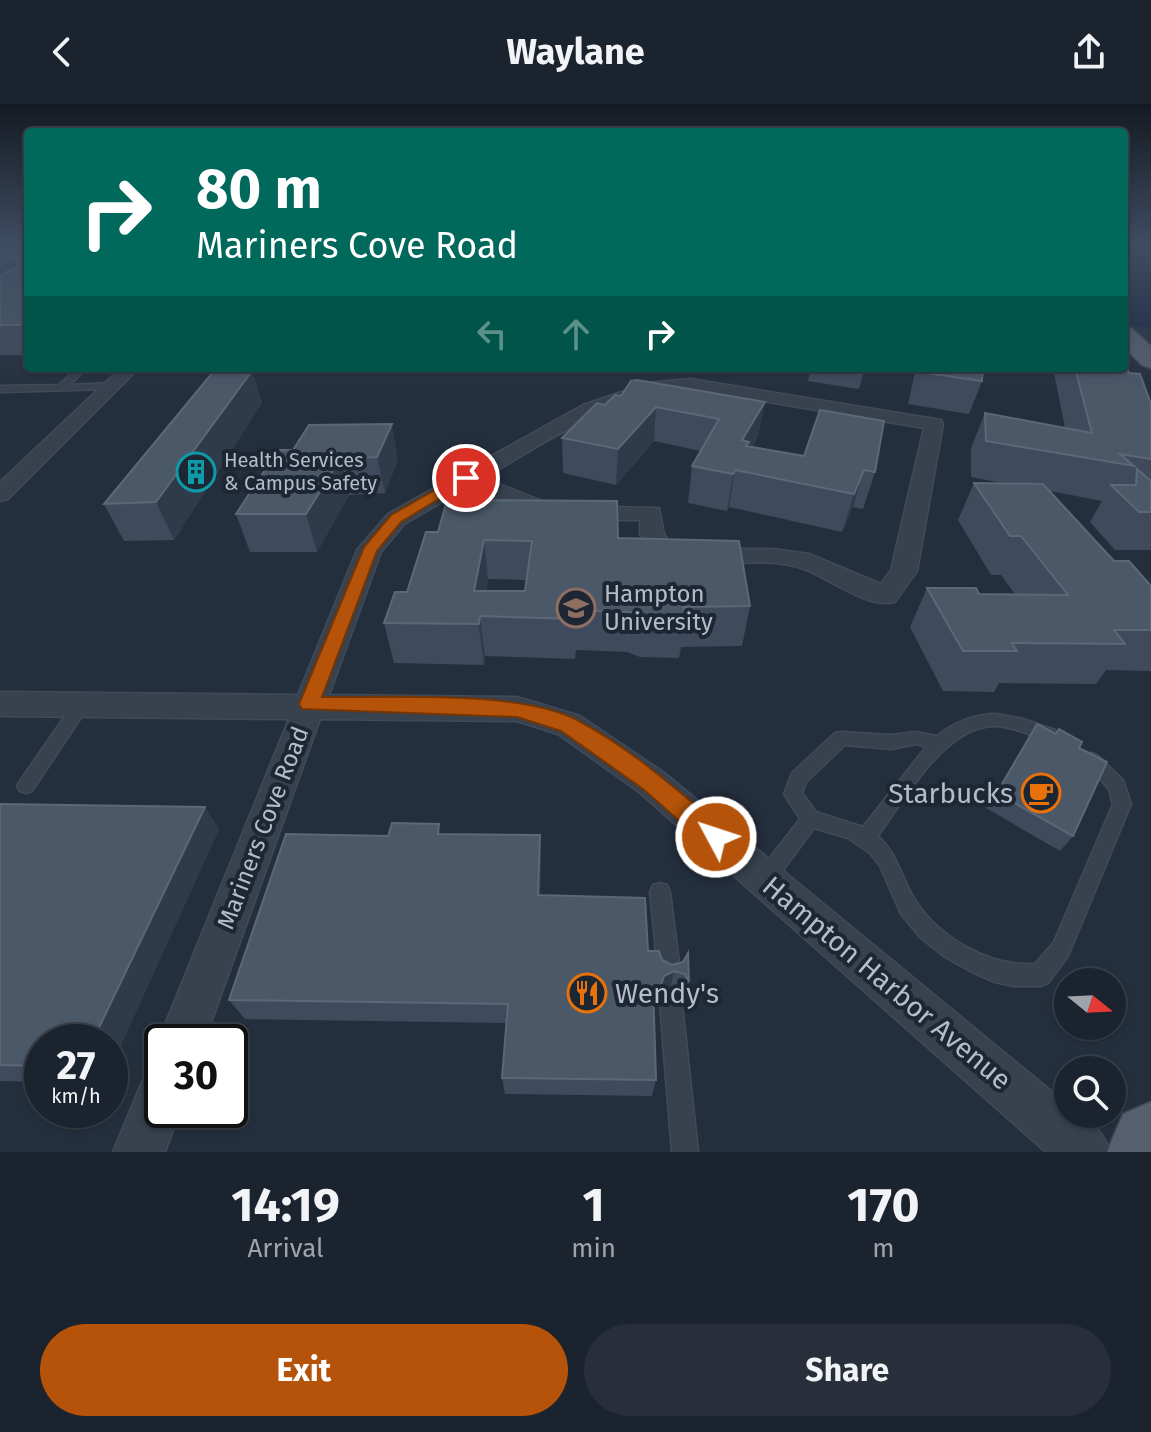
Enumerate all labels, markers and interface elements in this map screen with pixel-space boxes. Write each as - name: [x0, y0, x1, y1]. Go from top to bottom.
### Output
- icon: back: [40, 30, 84, 74]
- text: Waylane: [506, 30, 645, 74]
- icon: share: [1067, 30, 1111, 74]
- text: 80 m: [196, 156, 322, 223]
- icon: right: [64, 160, 168, 264]
- text: Mariners Cove Road: [196, 224, 518, 268]
- icon: left: [470, 312, 514, 356]
- icon: ahead: [554, 312, 598, 356]
- icon: right: [638, 312, 682, 356]
- pin: [432, 444, 500, 512]
- place label: Health Services & Campus Safety: [224, 448, 377, 495]
- building icon: Health Services & Campus Safety: [175, 451, 217, 493]
- icon: arrive: [444, 456, 488, 500]
- place label: Hampton University: [604, 580, 713, 636]
- school or university icon: Hampton University: [555, 587, 597, 629]
- street label: Mariners Cove Road: [211, 723, 315, 933]
- cafe icon: Starbucks: [1020, 772, 1062, 814]
- place label: Starbucks: [888, 777, 1013, 810]
- position arrow: [674, 795, 758, 879]
- street label: Hampton Harbor Avenue: [756, 869, 1018, 1097]
- north arrow: [1054, 968, 1126, 1040]
- map controls: [1054, 968, 1126, 1128]
- restaurant icon: Wendy's: [566, 972, 608, 1014]
- place label: Wendy's: [615, 977, 719, 1010]
- speed limit sign: 30: [144, 1024, 248, 1128]
- text: 27: [57, 1042, 96, 1090]
- button: search: [1054, 1056, 1126, 1128]
- text: km/h: [51, 1084, 101, 1108]
- text: 14:19: [231, 1176, 340, 1234]
- text: 1: [582, 1176, 605, 1234]
- text: 170: [847, 1176, 920, 1234]
- text: Arrival: [247, 1233, 324, 1264]
- text: min: [571, 1233, 616, 1264]
- text: m: [872, 1233, 895, 1264]
- button: Exit: [40, 1324, 568, 1416]
- button: Share: [584, 1324, 1111, 1416]

